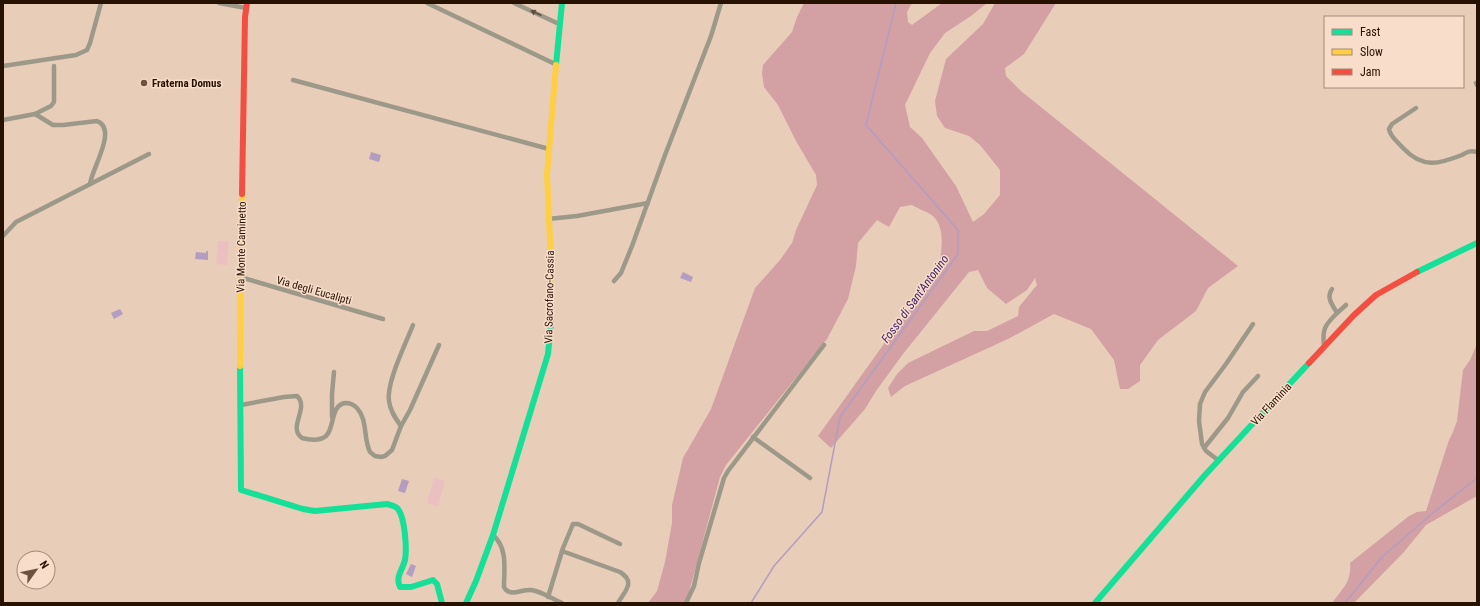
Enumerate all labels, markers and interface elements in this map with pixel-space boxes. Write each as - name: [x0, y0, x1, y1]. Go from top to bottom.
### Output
- one-way arrow: [530, 10, 542, 16]
- legend: [1324, 16, 1464, 88]
- text: Fast: [1360, 25, 1381, 39]
- text: Slow: [1360, 45, 1383, 59]
- text: Jam: [1360, 65, 1381, 79]
- place label: Fraterna Domus: [152, 77, 221, 90]
- marker: Fraterna Domus: [139, 78, 149, 88]
- street label: Via Monte Caminetto: [234, 201, 249, 293]
- street label: Via Sacrofano-Cassia: [542, 250, 557, 344]
- water label: Fosso di Sant'Antonino: [878, 252, 952, 346]
- street label: Via degli Eucalipti: [275, 274, 353, 307]
- street label: Via Flaminia: [1248, 380, 1294, 428]
- north arrow: [16, 550, 56, 590]
- text: N: [37, 558, 51, 571]

